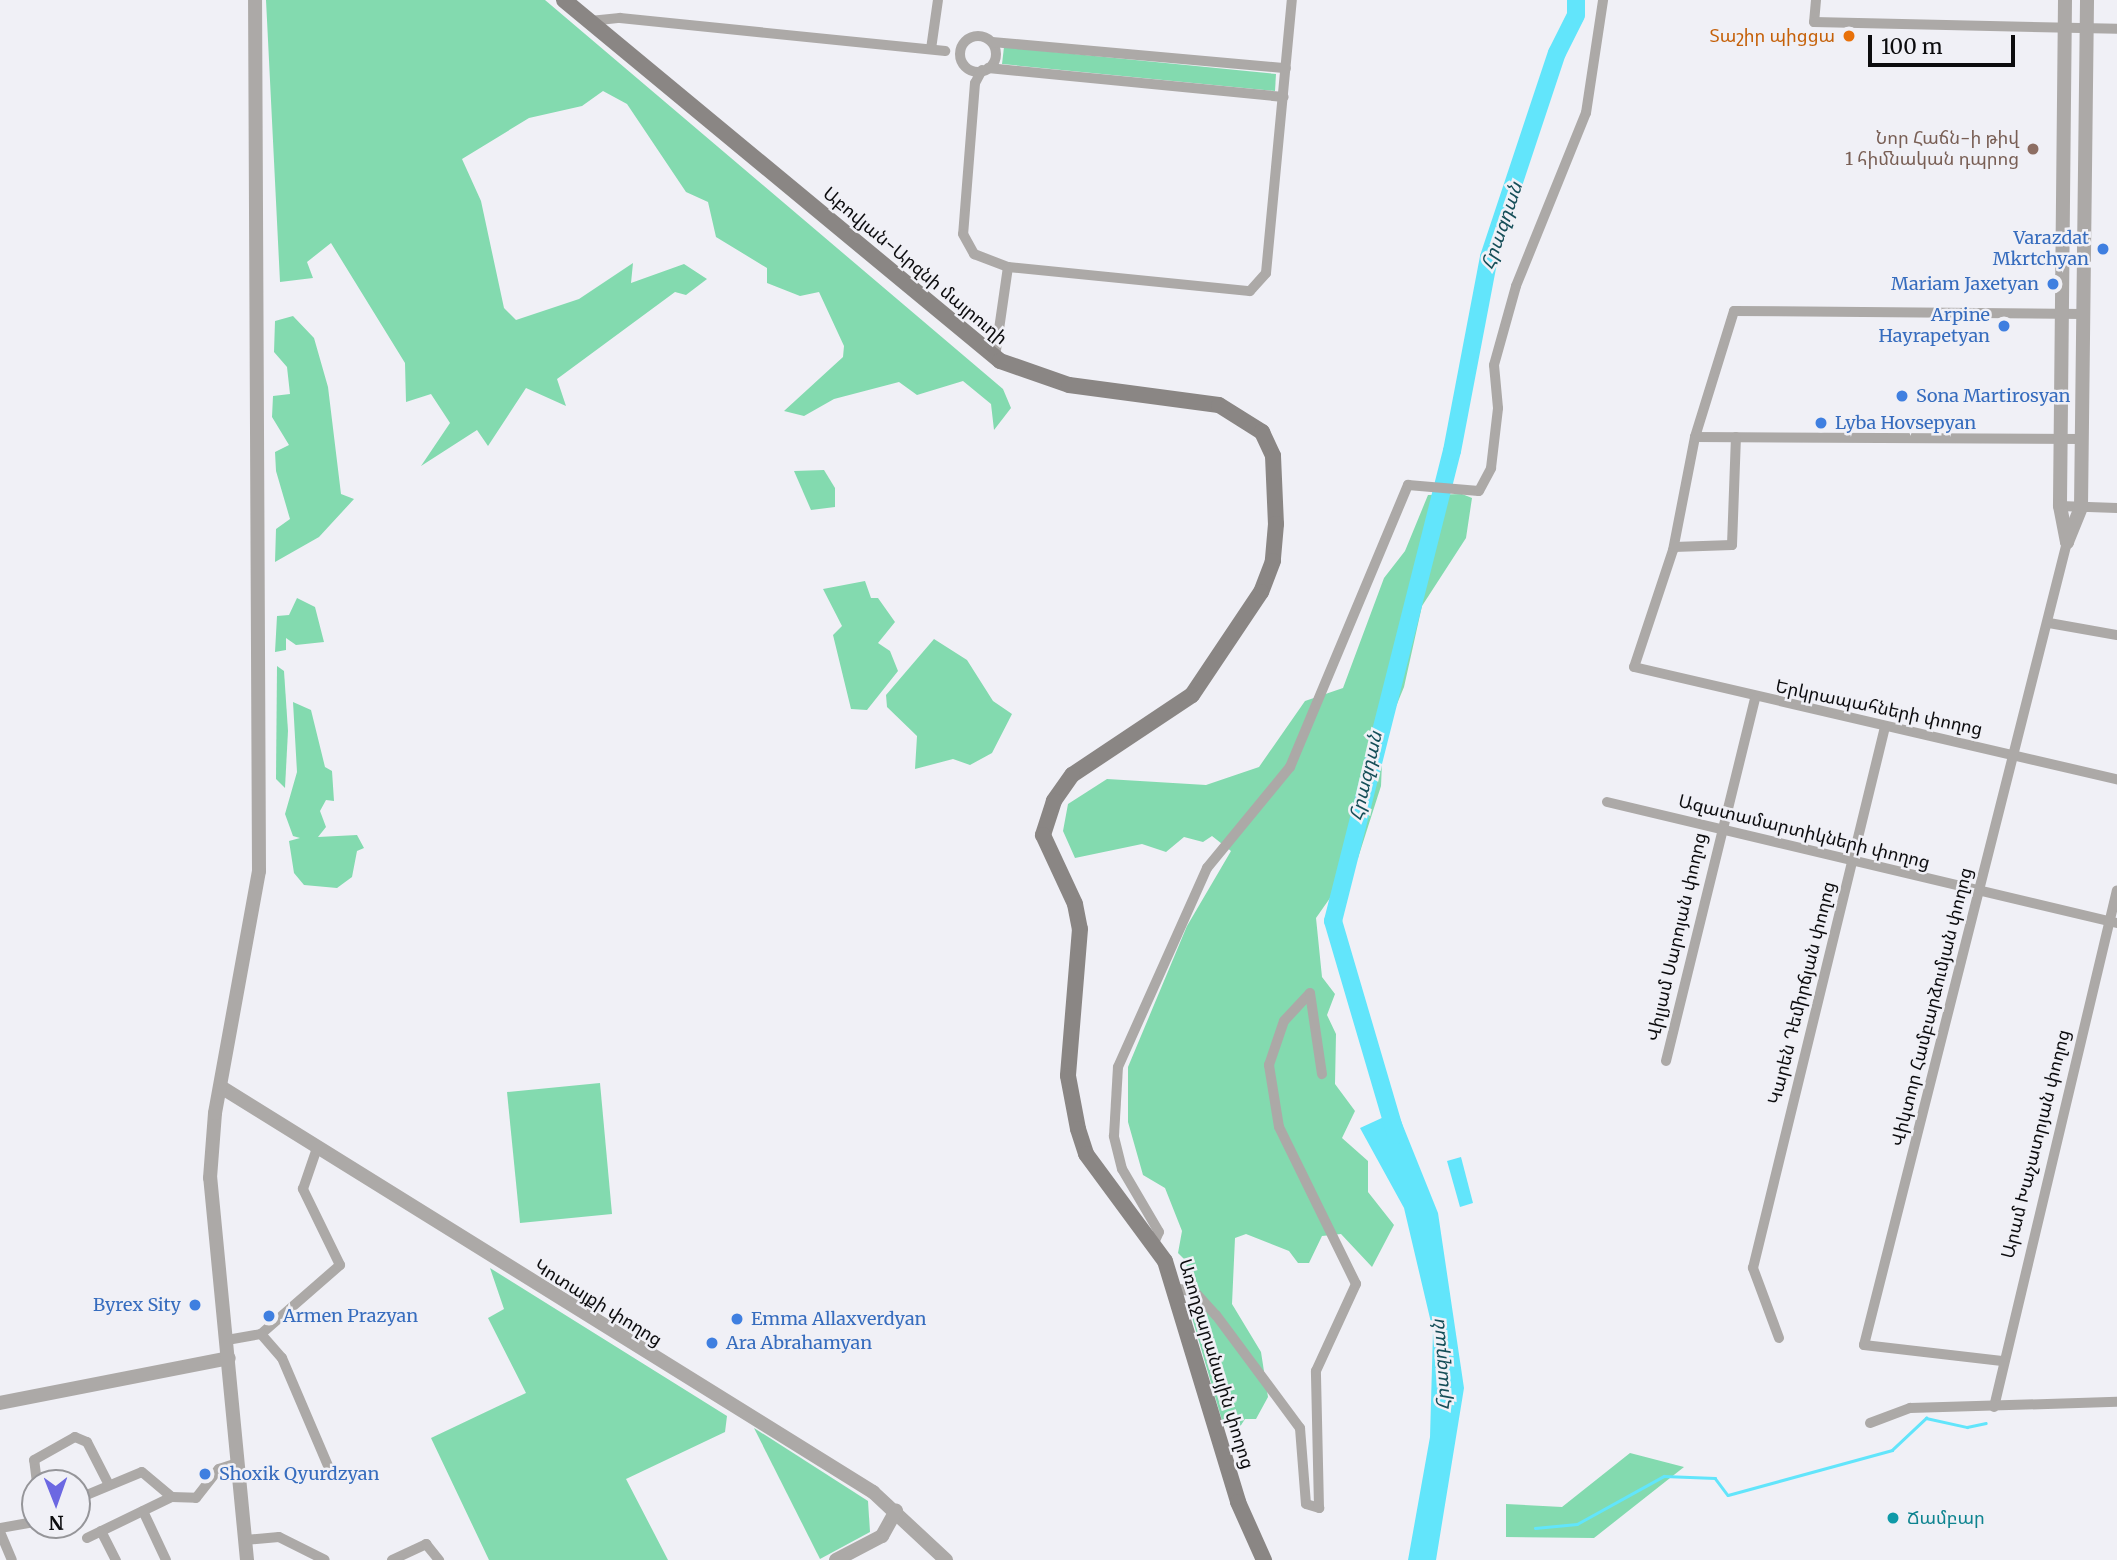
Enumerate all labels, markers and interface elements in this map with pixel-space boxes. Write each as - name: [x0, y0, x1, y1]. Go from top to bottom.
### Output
- scale bar: [1872, 21, 2019, 65]
- place label: Տաշիր պիցցա: [1710, 25, 1835, 47]
- marker: Տաշիր պիցցա: [1841, 28, 1857, 44]
- text: 100 m: [1881, 33, 1943, 60]
- place label: Նոր Հաճն-ի թիվ 1 հիմնական դպրոց: [1845, 128, 2019, 170]
- marker: Նոր Հաճն-ի թիվ 1 հիմնական դպրոց: [2025, 141, 2041, 157]
- water label: Հրազդան: [1476, 179, 1528, 273]
- street label: Աբովյան-Արզնի մայրուղի: [819, 183, 1011, 349]
- place label: Varazdat Mkrtchyan: [1993, 228, 2089, 270]
- marker: Varazdat Mkrtchyan: [2095, 241, 2111, 257]
- place label: Mariam Jaxetyan: [1891, 273, 2039, 295]
- marker: Mariam Jaxetyan: [2045, 276, 2061, 292]
- place label: Arpine Hayrapetyan: [1879, 305, 1990, 348]
- marker: Arpine Hayrapetyan: [1996, 318, 2012, 334]
- place label: Sona Martirosyan: [1916, 385, 2071, 407]
- marker: Sona Martirosyan: [1894, 388, 1910, 404]
- place label: Lyba Hovsepyan: [1835, 412, 1976, 434]
- marker: Lyba Hovsepyan: [1813, 415, 1829, 431]
- street label: Երկրապահների փողոց: [1773, 675, 1985, 741]
- water label: Հրազդան: [1345, 729, 1387, 823]
- street label: Ազատամարտիկների փողոց: [1676, 790, 1932, 874]
- street label: Վիլյամ Սարոյան փողոց: [1642, 831, 1712, 1043]
- street label: Վիկտոր Համբարձումյան փողոց: [1887, 865, 1977, 1149]
- street label: Կարեն Դեմիրճյան փողոց: [1764, 879, 1840, 1107]
- street label: Արամ Խաչատրյան փողոց: [1997, 1027, 2075, 1261]
- street label: Կոտայքի փողոց: [530, 1255, 666, 1351]
- street label: Առողջարանային փողոց: [1174, 1256, 1258, 1472]
- place label: Byrex Sity: [93, 1294, 181, 1316]
- marker: Byrex Sity: [187, 1297, 203, 1313]
- place label: Armen Prazyan: [283, 1305, 418, 1327]
- marker: Armen Prazyan: [261, 1308, 277, 1324]
- place label: Emma Allaxverdyan: [751, 1308, 926, 1330]
- marker: Emma Allaxverdyan: [729, 1311, 745, 1327]
- water label: Հրազդան: [1426, 1319, 1456, 1411]
- place label: Ara Abrahamyan: [726, 1332, 872, 1354]
- marker: Ara Abrahamyan: [704, 1335, 720, 1351]
- place label: Shoxik Qyurdzyan: [219, 1463, 379, 1485]
- marker: Shoxik Qyurdzyan: [197, 1466, 213, 1482]
- north arrow: [21, 1469, 91, 1539]
- place label: Ճամբար: [1907, 1507, 1985, 1529]
- marker: Ճամբար: [1885, 1510, 1901, 1526]
- text: N: [49, 1511, 64, 1535]

